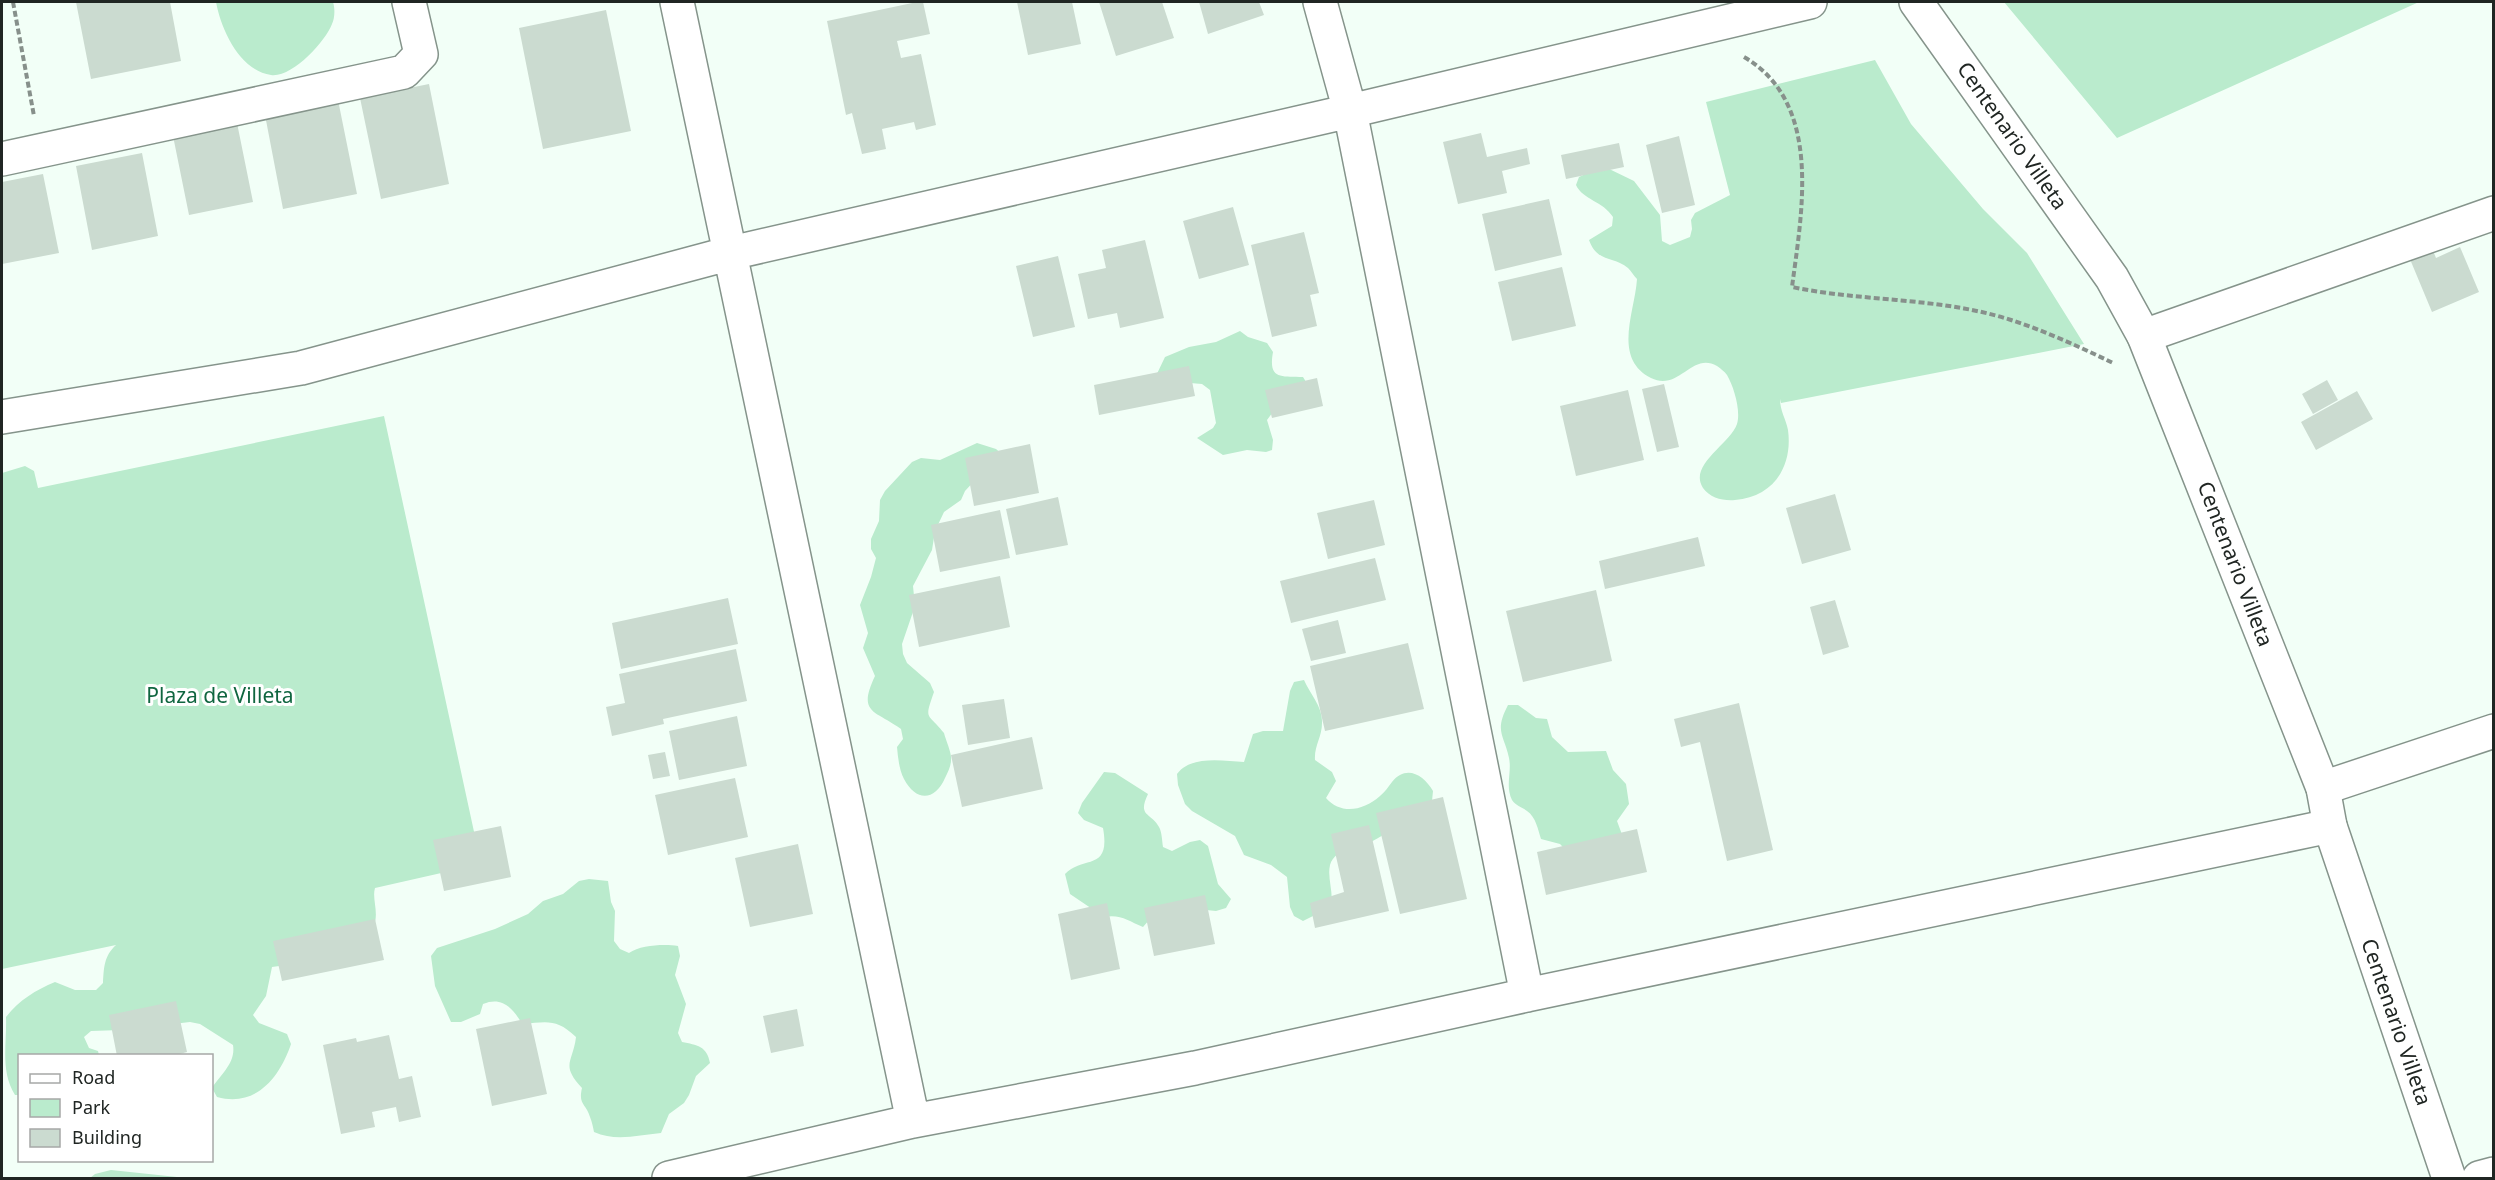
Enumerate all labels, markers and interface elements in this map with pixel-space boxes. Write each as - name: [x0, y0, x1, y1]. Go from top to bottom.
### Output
- street label: Centenario Villeta: [1951, 56, 2074, 215]
- street label: Centenario Villeta: [2192, 477, 2280, 650]
- park label: Plaza de Villeta: [146, 681, 294, 709]
- street label: Centenario Villeta: [2355, 935, 2439, 1109]
- legend: [18, 1054, 213, 1162]
- text: Road: [72, 1065, 115, 1089]
- text: Park: [72, 1095, 110, 1119]
- text: Building: [72, 1125, 142, 1149]

